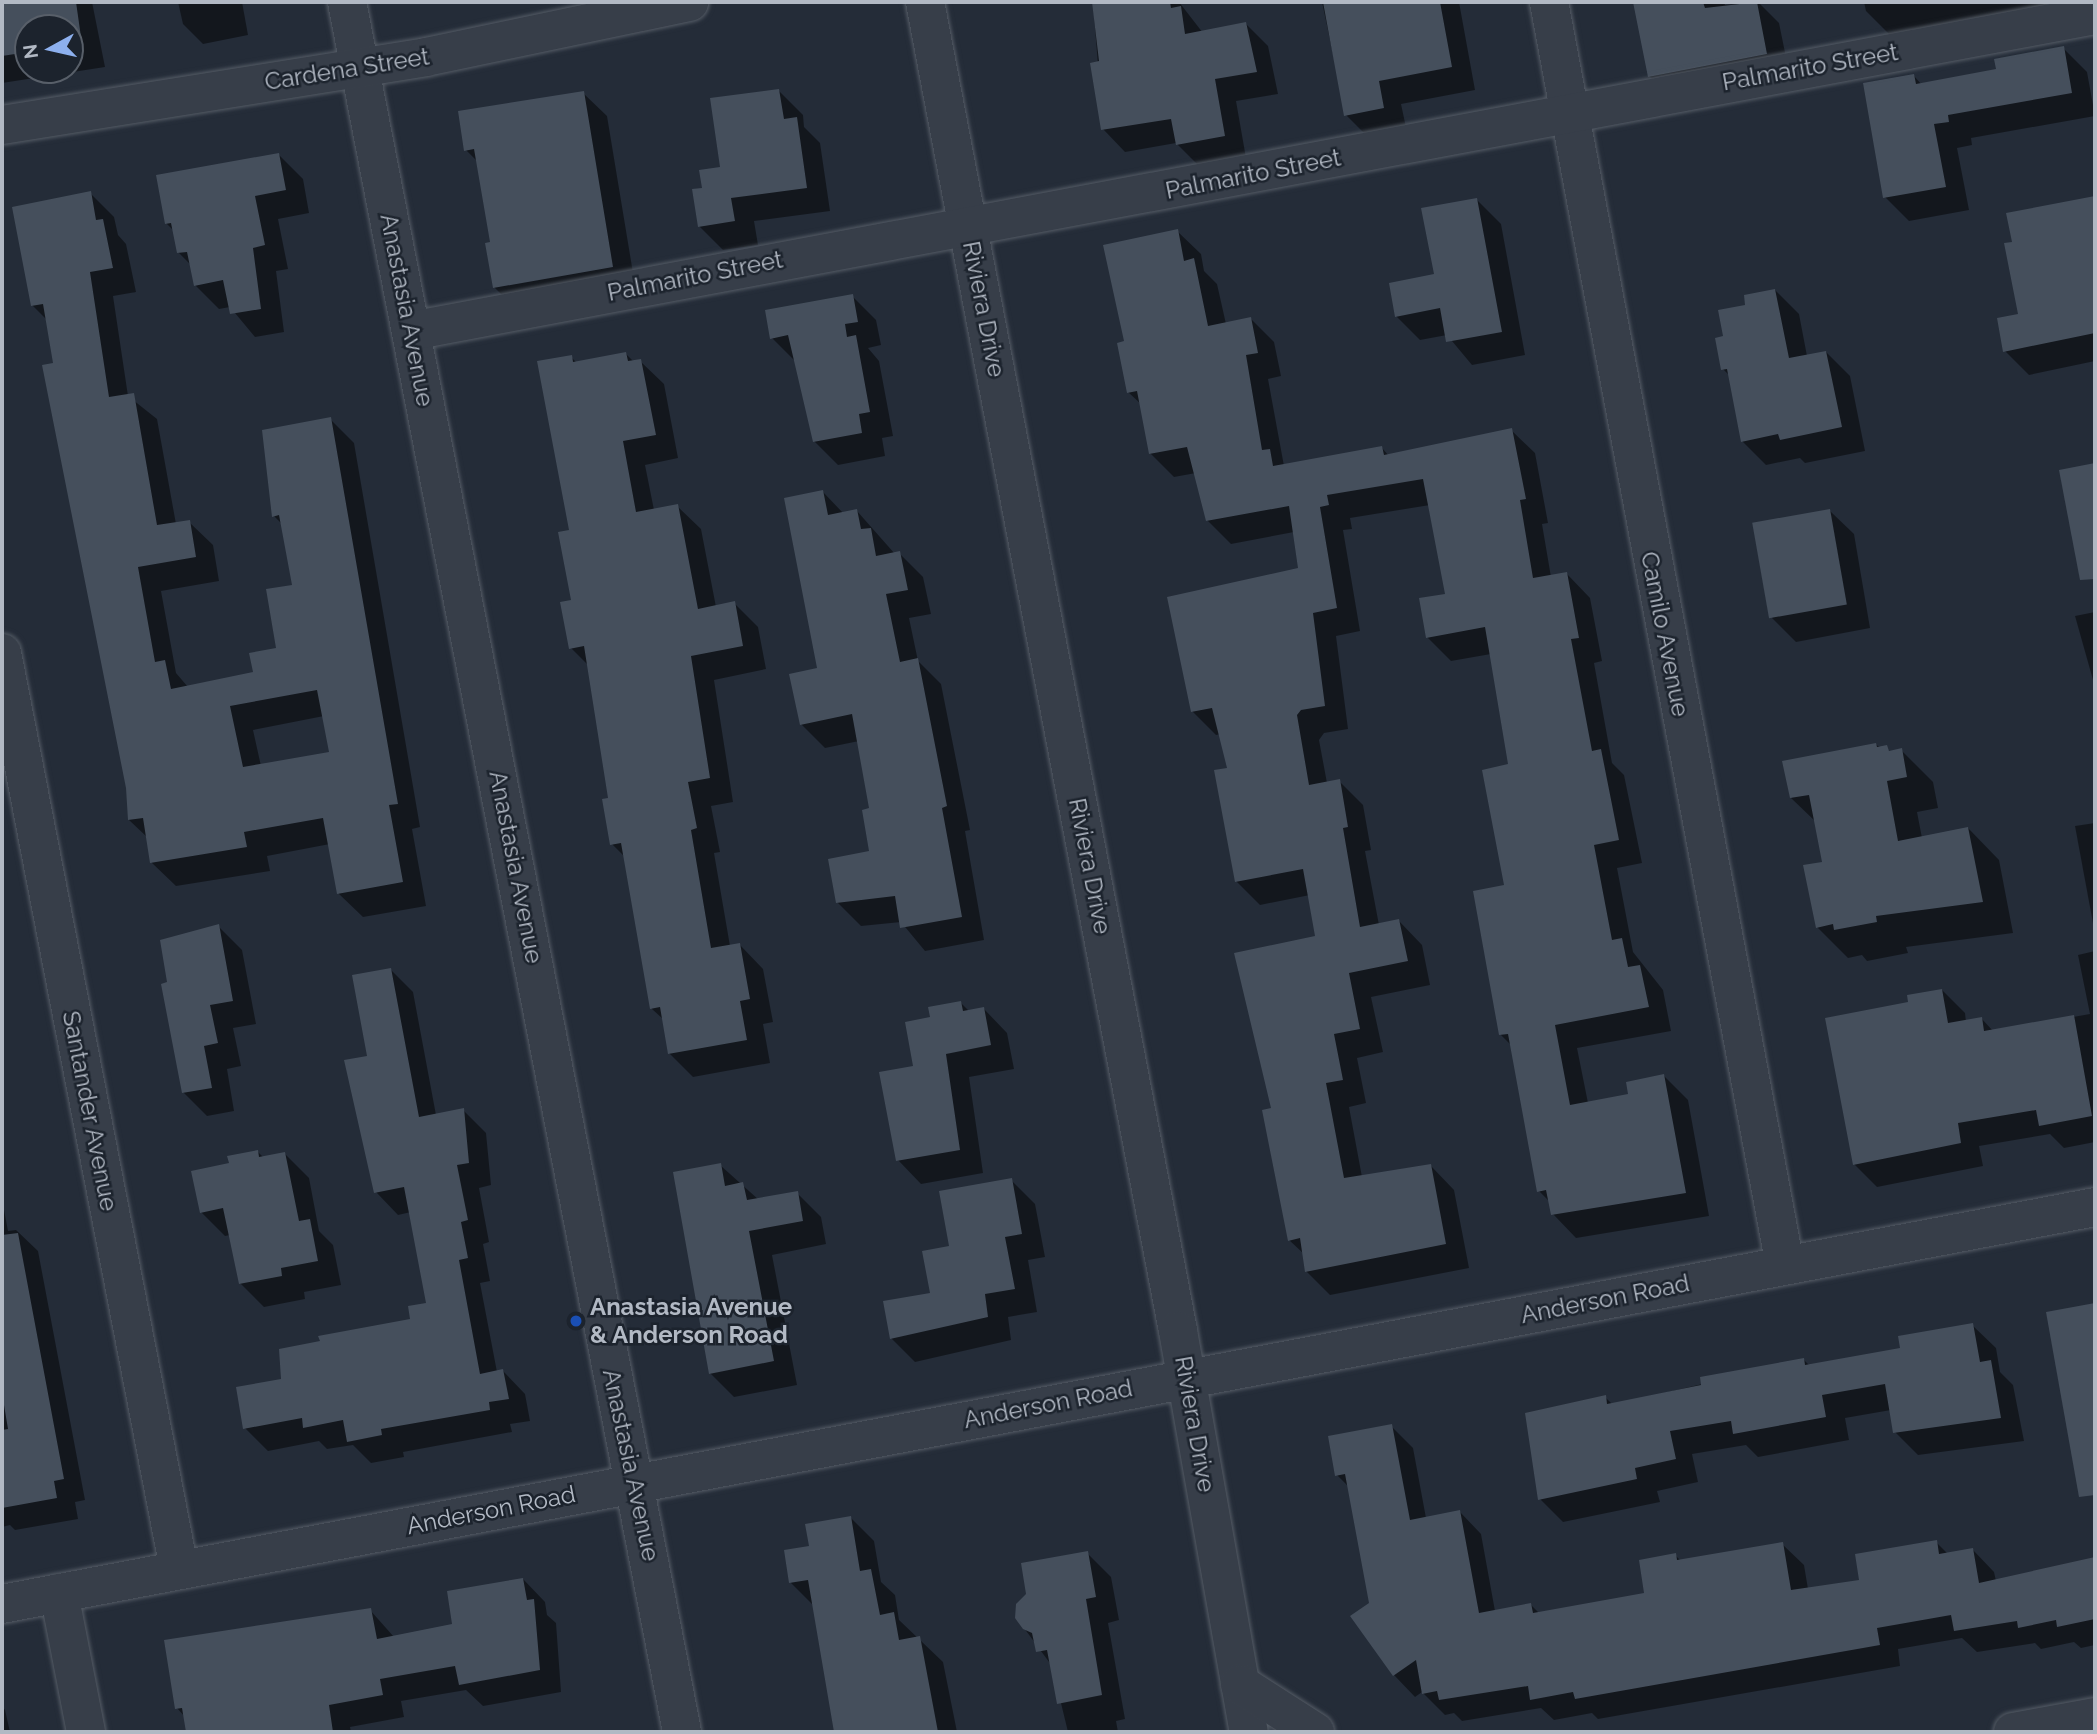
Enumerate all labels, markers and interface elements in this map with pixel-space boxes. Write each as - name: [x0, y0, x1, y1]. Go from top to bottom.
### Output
- north arrow: [14, 14, 84, 84]
- street label: Palmarito Street: [1720, 37, 1900, 97]
- street label: Cardena Street: [263, 42, 431, 96]
- text: N: [18, 43, 42, 60]
- street label: Palmarito Street: [1163, 143, 1343, 205]
- street label: Anastasia Avenue: [374, 211, 440, 409]
- street label: Riviera Drive: [957, 239, 1011, 379]
- street label: Palmarito Street: [605, 245, 785, 307]
- street label: Camilo Avenue: [1635, 549, 1695, 719]
- street label: Anastasia Avenue: [483, 768, 549, 966]
- street label: Riviera Drive: [1063, 796, 1117, 936]
- street label: Santander Avenue: [56, 1008, 124, 1214]
- street label: Anderson Road: [1518, 1269, 1692, 1329]
- place label: Anastasia Avenue & Anderson Road: [590, 1293, 793, 1349]
- marker: Anastasia Avenue & Anderson Road: [568, 1313, 584, 1329]
- street label: Riviera Drive: [1169, 1354, 1221, 1494]
- street label: Anastasia Avenue: [597, 1366, 665, 1564]
- street label: Anderson Road: [961, 1374, 1135, 1434]
- street label: Anderson Road: [404, 1480, 578, 1540]

